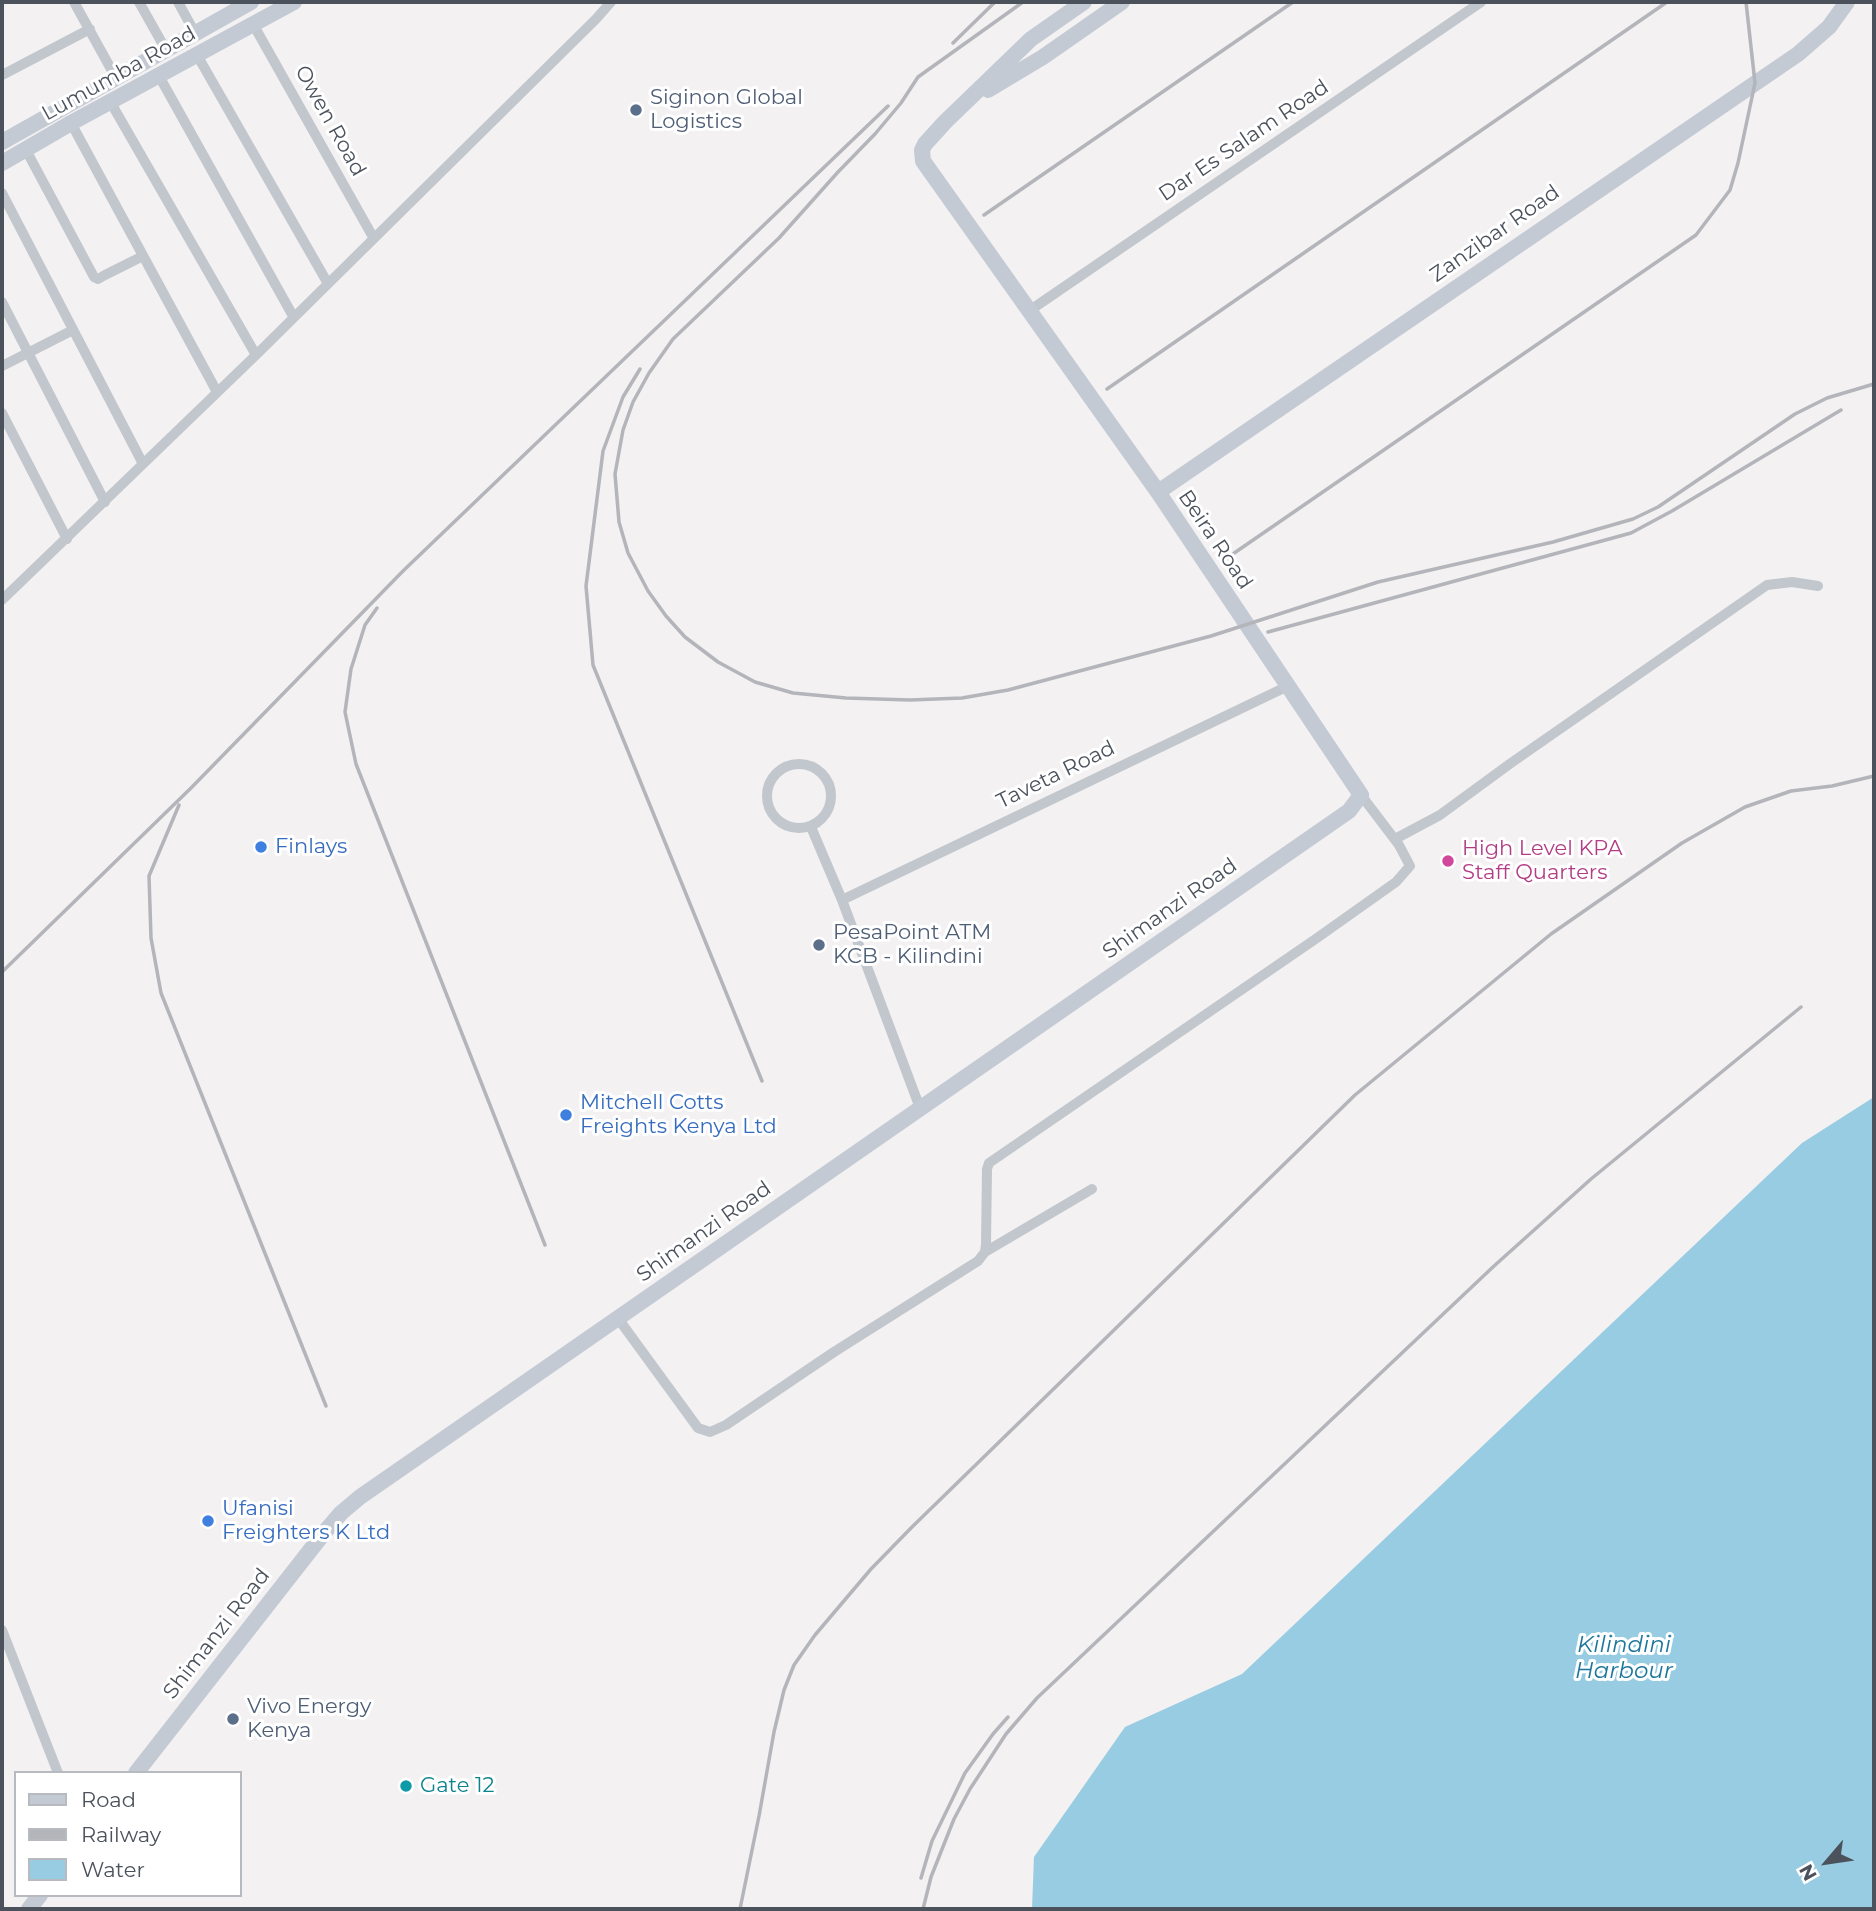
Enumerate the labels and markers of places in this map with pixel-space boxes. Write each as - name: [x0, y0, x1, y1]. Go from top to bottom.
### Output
- place label: Siginon Global Logistics: [650, 85, 803, 135]
- marker: Siginon Global Logistics: [628, 102, 644, 118]
- place label: Finlays: [275, 834, 347, 860]
- place label: High Level KPA Staff Quarters: [1462, 836, 1623, 886]
- marker: Finlays: [253, 839, 269, 855]
- marker: High Level KPA Staff Quarters: [1440, 853, 1456, 869]
- place label: PesaPoint ATM KCB - Kilindini: [833, 920, 991, 970]
- marker: PesaPoint ATM KCB - Kilindini: [811, 937, 827, 953]
- place label: Mitchell Cotts Freights Kenya Ltd: [580, 1090, 777, 1140]
- marker: Mitchell Cotts Freights Kenya Ltd: [558, 1107, 574, 1123]
- place label: Ufanisi Freighters K Ltd: [222, 1496, 390, 1546]
- marker: Ufanisi Freighters K Ltd: [200, 1513, 216, 1529]
- place label: Vivo Energy Kenya: [247, 1694, 371, 1744]
- marker: Vivo Energy Kenya: [225, 1711, 241, 1727]
- place label: Gate 12: [420, 1773, 494, 1799]
- marker: Gate 12: [398, 1778, 414, 1794]

